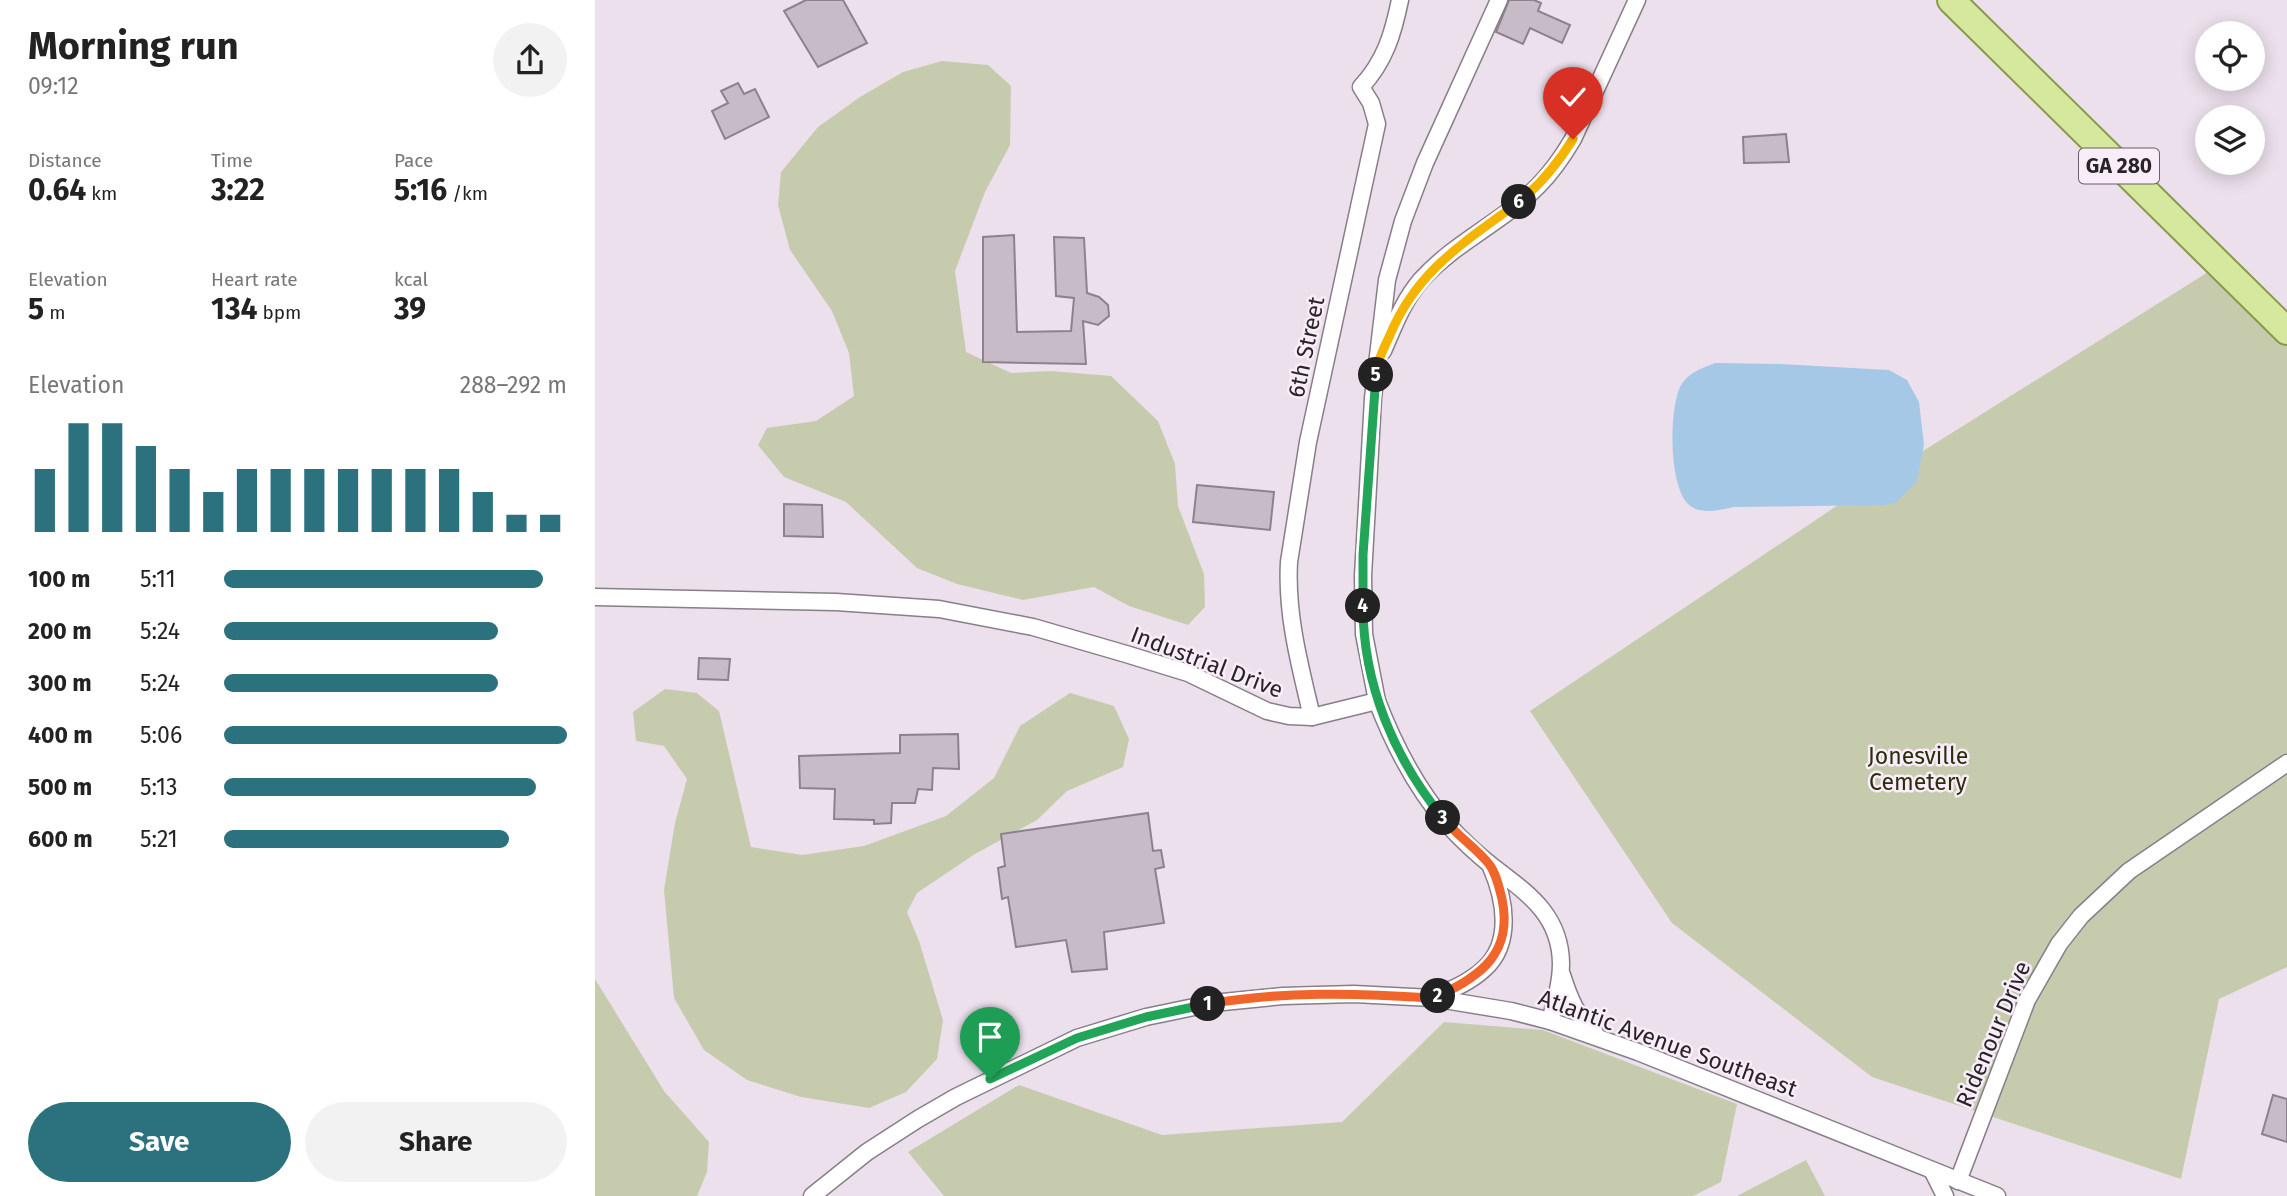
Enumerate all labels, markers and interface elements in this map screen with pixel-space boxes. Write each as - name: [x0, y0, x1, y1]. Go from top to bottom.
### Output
- map controls: [2195, 21, 2265, 175]
- button: locate: [2195, 21, 2265, 91]
- text: Morning run: [28, 23, 239, 69]
- button: share: [493, 23, 567, 97]
- pin: [1543, 67, 1603, 139]
- text: 09:12: [28, 72, 79, 100]
- icon: check: [1554, 78, 1592, 116]
- button: layers: [2195, 105, 2265, 175]
- road number: GA 280: [2079, 148, 2159, 184]
- text: Distance: [28, 149, 102, 172]
- text: Time: [211, 149, 253, 172]
- text: Pace: [394, 149, 433, 172]
- text: 0.64: [28, 172, 86, 208]
- text: 3:22: [211, 172, 265, 208]
- text: 5:16: [394, 172, 447, 208]
- text: km: [86, 182, 117, 205]
- text: /km: [447, 182, 488, 205]
- pin: 6: [1501, 184, 1537, 220]
- text: 6: [1513, 190, 1524, 213]
- text: Elevation: [28, 268, 108, 291]
- text: Heart rate: [211, 268, 298, 291]
- text: kcal: [394, 268, 428, 291]
- text: 5: [28, 291, 44, 327]
- text: 134: [211, 291, 257, 327]
- text: 39: [394, 291, 426, 327]
- street label: 6th Street: [1282, 293, 1330, 400]
- text: m: [44, 301, 65, 324]
- text: bpm: [257, 301, 301, 324]
- pin: 5: [1359, 358, 1393, 392]
- text: 5: [1370, 363, 1381, 386]
- text: Elevation: [28, 371, 124, 399]
- text: 288–292 m: [460, 371, 567, 399]
- text: 100 m: [28, 565, 90, 593]
- text: 5:11: [140, 565, 176, 593]
- pin: 4: [1345, 588, 1381, 624]
- text: 4: [1357, 594, 1368, 617]
- text: 200 m: [28, 617, 92, 645]
- text: 5:24: [140, 617, 180, 645]
- street label: Industrial Drive: [1127, 620, 1287, 704]
- text: 300 m: [28, 669, 92, 697]
- text: 5:24: [140, 669, 180, 697]
- text: 400 m: [28, 721, 93, 749]
- text: 5:06: [140, 721, 182, 749]
- park label: Jonesville Cemetery: [1868, 742, 1968, 796]
- text: 500 m: [28, 773, 92, 801]
- text: 5:13: [140, 773, 178, 801]
- pin: 3: [1425, 800, 1461, 836]
- text: 3: [1438, 806, 1447, 829]
- text: 600 m: [28, 825, 93, 853]
- text: 5:21: [140, 825, 178, 853]
- street label: Ridenour Drive: [1950, 957, 2036, 1111]
- pin: 2: [1421, 978, 1455, 1014]
- street label: Atlantic Avenue Southeast: [1535, 983, 1802, 1103]
- text: 2: [1433, 984, 1442, 1007]
- pin: 1: [1191, 986, 1225, 1021]
- text: 1: [1203, 992, 1212, 1015]
- pin: [960, 1007, 1020, 1079]
- icon: arrive: [971, 1018, 1009, 1056]
- button: Save: [28, 1102, 291, 1182]
- button: Share: [305, 1102, 567, 1182]

